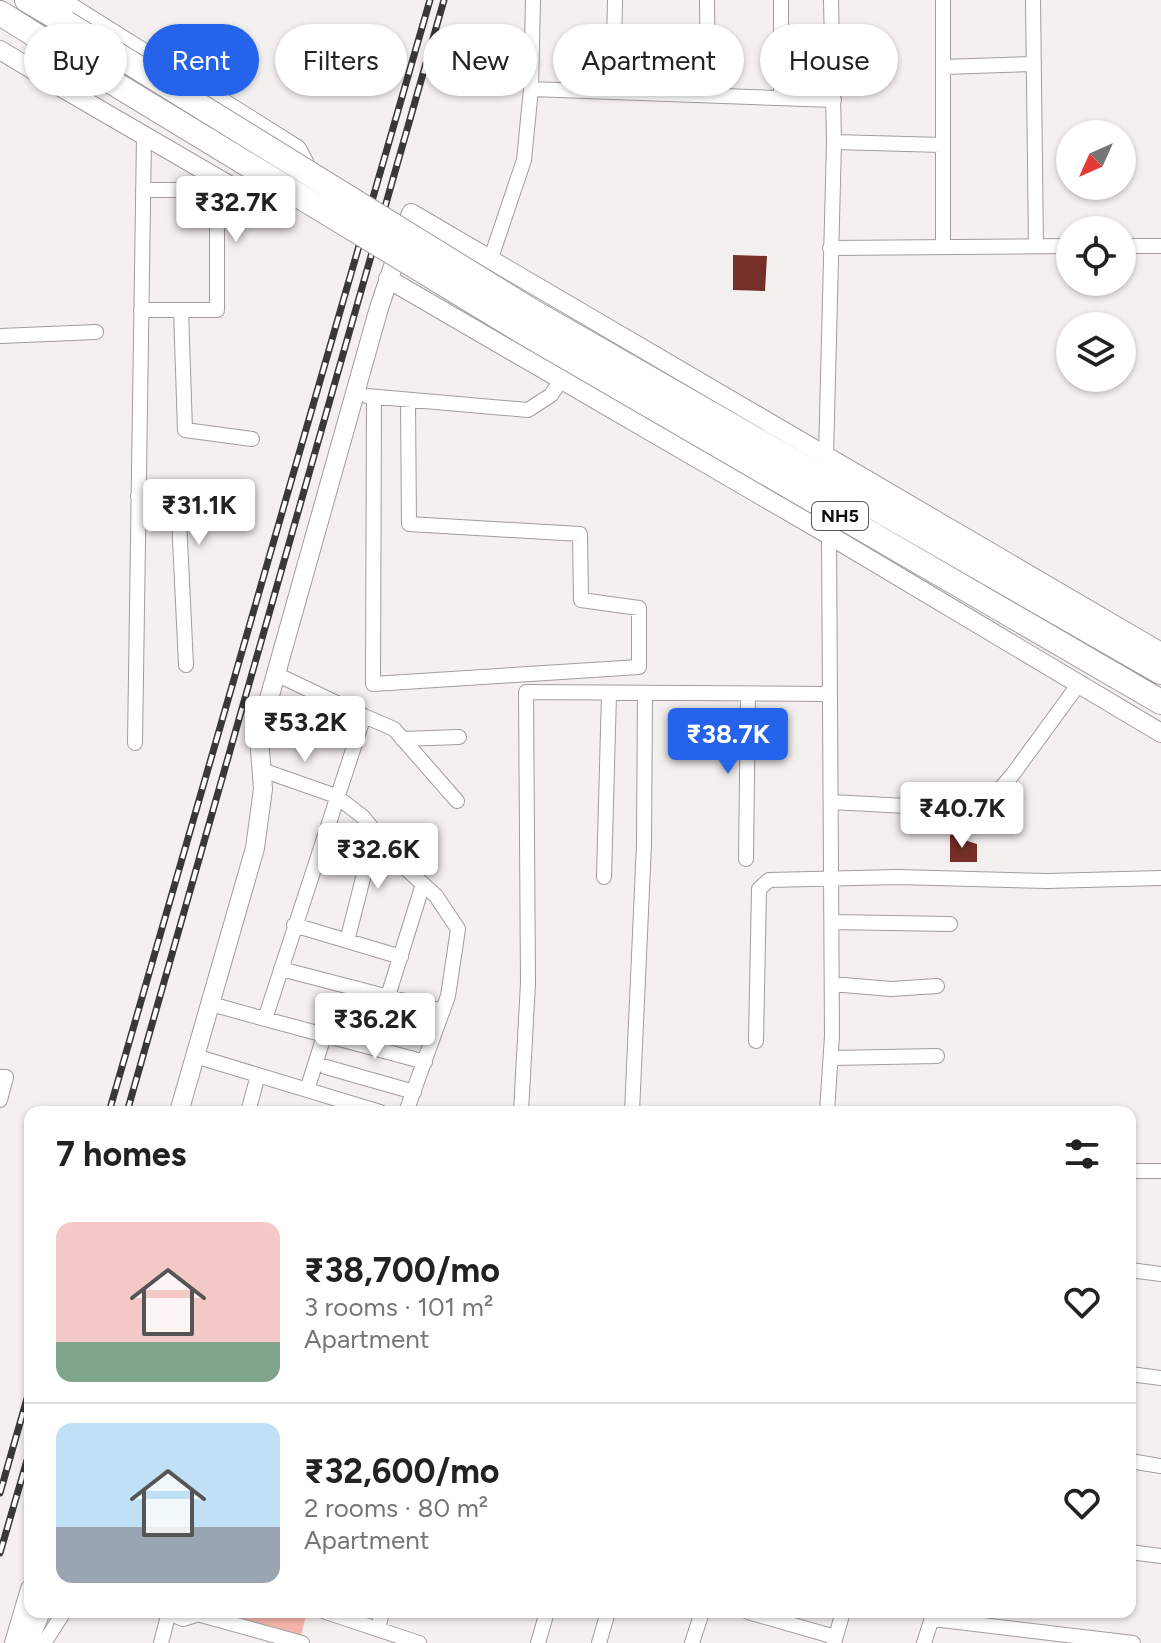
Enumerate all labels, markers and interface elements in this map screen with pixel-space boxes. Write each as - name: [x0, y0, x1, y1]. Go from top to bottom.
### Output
- chip: Buy: [24, 24, 127, 96]
- chip: Rent: [143, 24, 259, 96]
- chip: Filters: [275, 24, 407, 96]
- chip: New: [423, 24, 537, 96]
- chip: Apartment: [553, 24, 744, 96]
- chip: House: [760, 24, 898, 96]
- north arrow: [1056, 120, 1136, 200]
- map controls: [1056, 120, 1136, 392]
- pin: ₹32.7K: [171, 176, 301, 244]
- text: ₹32.7K: [194, 186, 278, 218]
- button: locate: [1056, 216, 1136, 296]
- button: layers: [1056, 312, 1136, 392]
- pin: ₹31.1K: [134, 479, 264, 547]
- text: ₹31.1K: [161, 489, 237, 521]
- road number: NH5: [812, 502, 868, 530]
- pin: ₹53.2K: [240, 696, 370, 764]
- text: ₹53.2K: [263, 706, 347, 738]
- pin: ₹38.7K: [663, 708, 793, 776]
- text: ₹38.7K: [686, 718, 770, 750]
- pin: ₹40.7K: [897, 782, 1027, 850]
- text: ₹40.7K: [918, 792, 1006, 824]
- pin: ₹32.6K: [313, 823, 443, 891]
- text: ₹32.6K: [336, 833, 420, 865]
- pin: ₹36.2K: [310, 993, 440, 1061]
- text: ₹36.2K: [333, 1003, 417, 1035]
- icon: filters: [1060, 1132, 1104, 1176]
- text: 7 homes: [56, 1134, 186, 1175]
- text: ₹38,700/mo: [304, 1250, 500, 1291]
- icon: home: [120, 1254, 216, 1350]
- icon: heart: [1060, 1280, 1104, 1324]
- text: 3 rooms · 101 m²: [304, 1291, 493, 1323]
- text: Apartment: [304, 1323, 430, 1355]
- text: ₹32,600/mo: [304, 1451, 500, 1492]
- icon: home: [120, 1455, 216, 1551]
- icon: heart: [1060, 1481, 1104, 1525]
- text: 2 rooms · 80 m²: [304, 1492, 488, 1524]
- text: Apartment: [304, 1524, 430, 1556]

